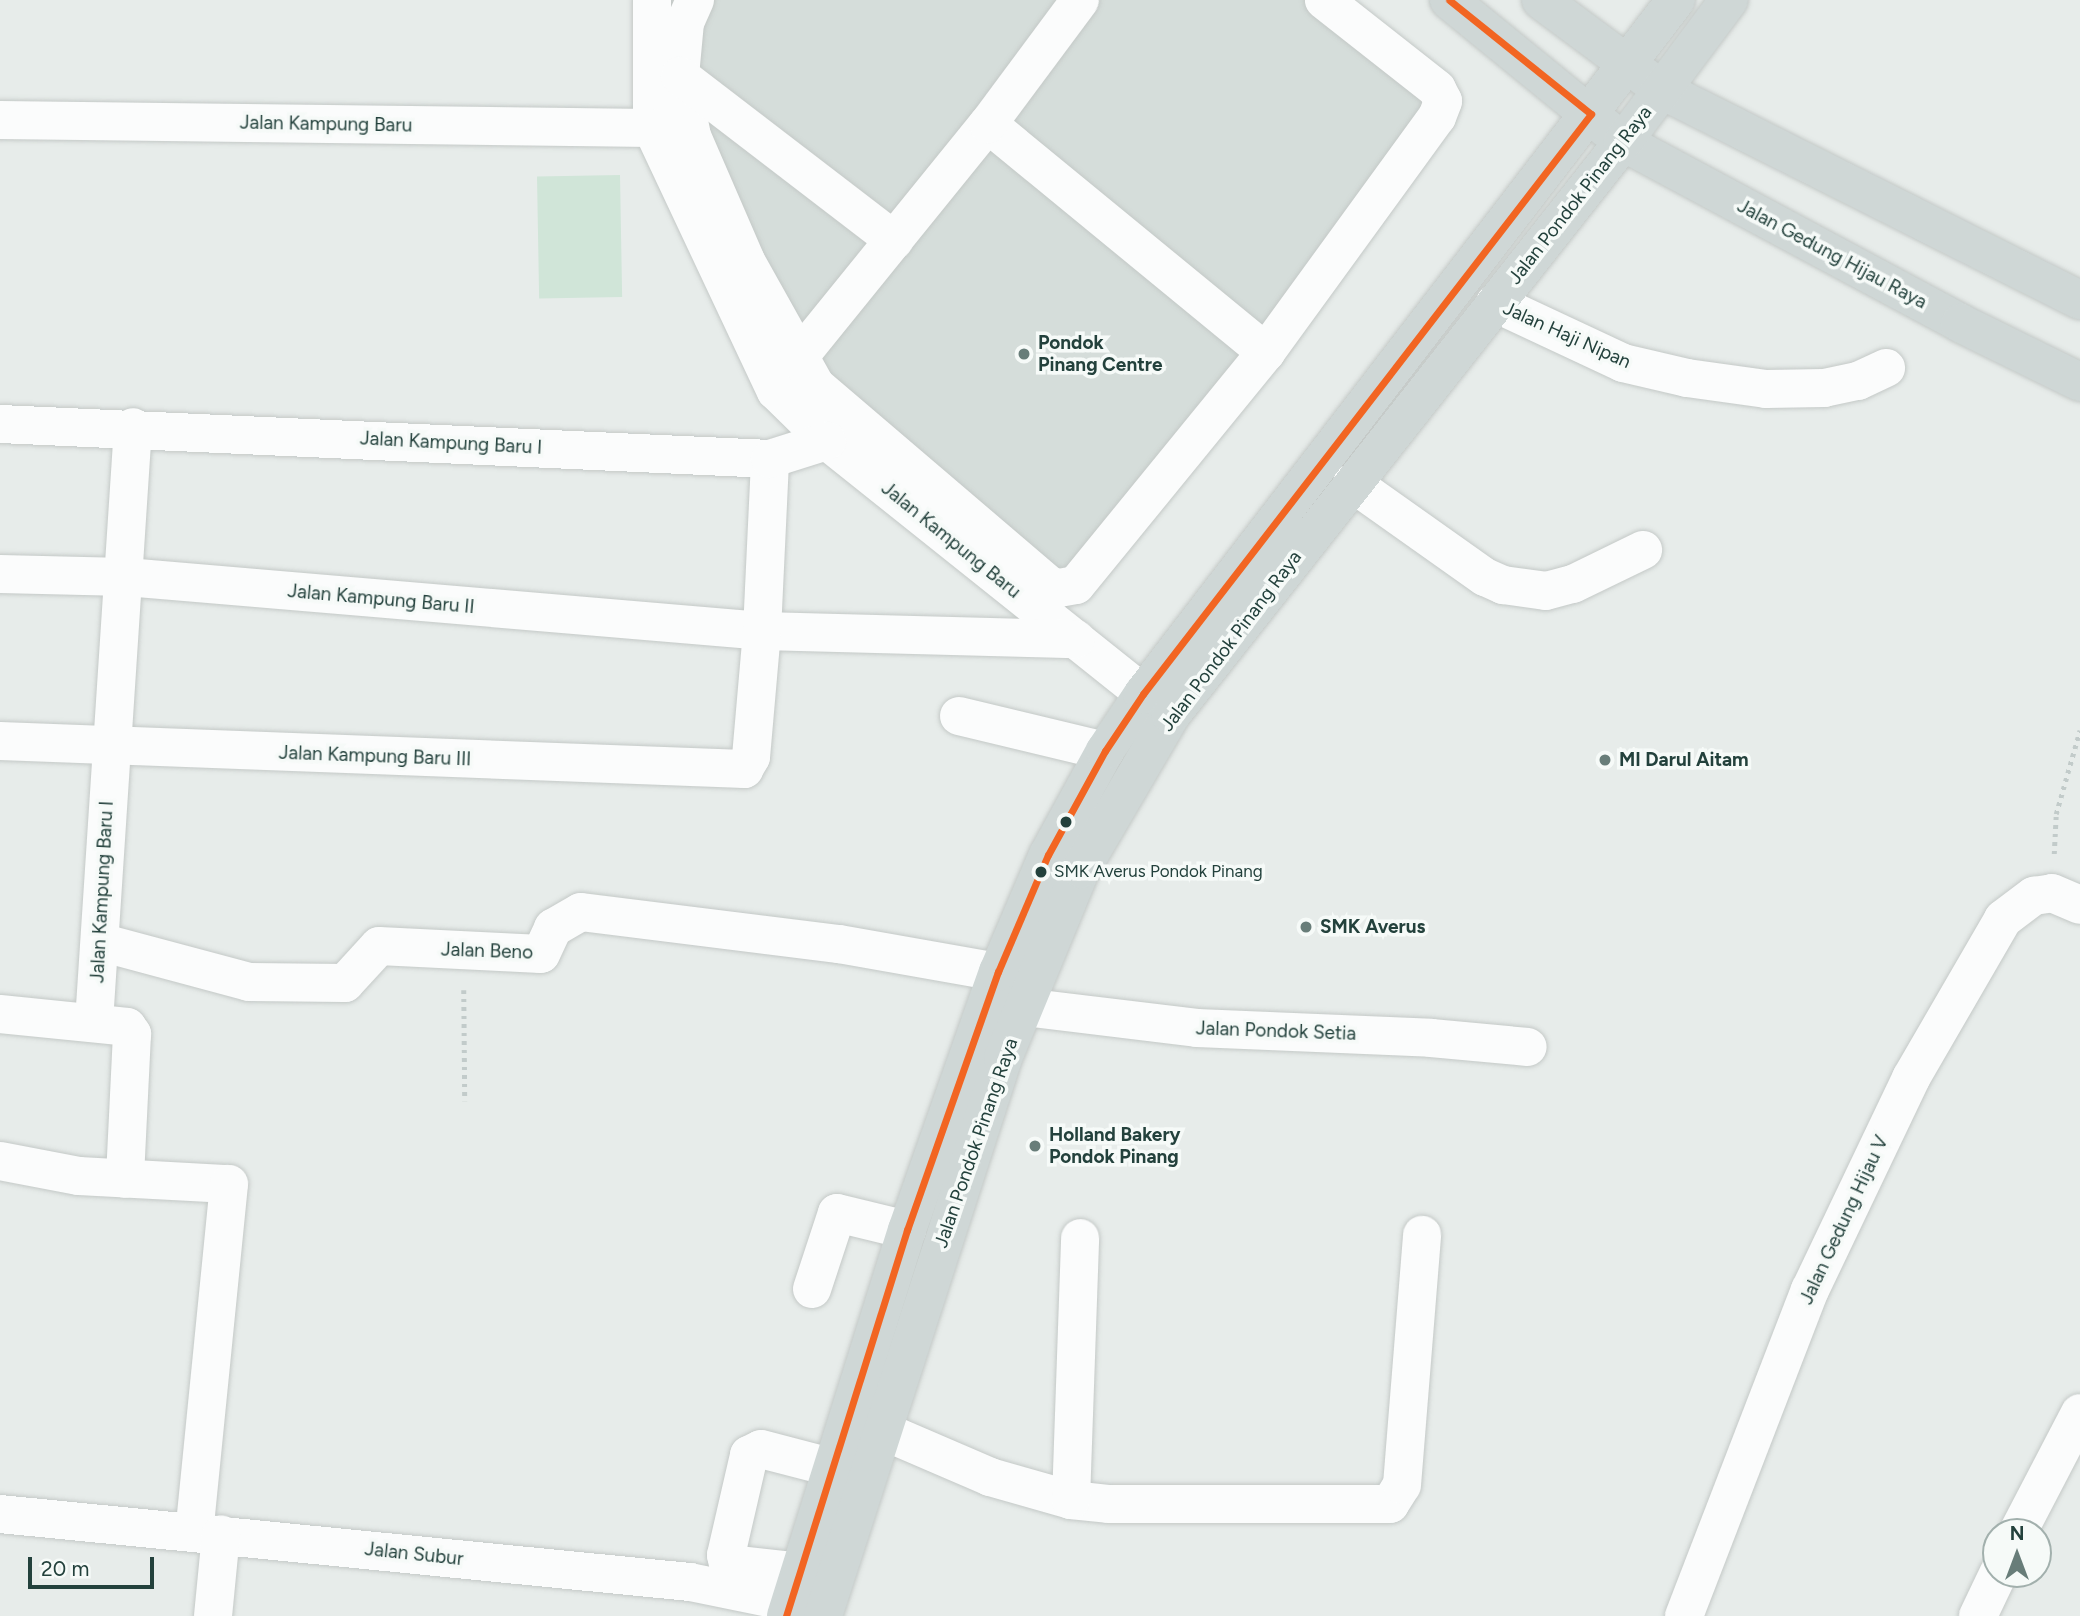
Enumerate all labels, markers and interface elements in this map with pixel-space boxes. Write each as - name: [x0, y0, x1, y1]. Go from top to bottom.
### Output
- street label: Jalan Pondok Pinang Raya: [1503, 101, 1657, 289]
- street label: Jalan Kampung Baru: [240, 111, 412, 137]
- street label: Jalan Gedung Hijau Raya: [1733, 194, 1931, 314]
- street label: Jalan Haji Nipan: [1500, 297, 1634, 373]
- place label: Pondok Pinang Centre: [1038, 332, 1163, 376]
- marker: Pondok Pinang Centre: [1016, 346, 1032, 362]
- street label: Jalan Kampung Baru I: [359, 427, 543, 459]
- street label: Jalan Kampung Baru: [877, 477, 1025, 603]
- street label: Jalan Pondok Pinang Raya: [1156, 546, 1306, 736]
- street label: Jalan Kampung Baru II: [287, 579, 475, 619]
- street label: Jalan Kampung Baru III: [278, 741, 472, 771]
- place label: MI Darul Aitam: [1619, 749, 1749, 771]
- marker: MI Darul Aitam: [1597, 752, 1613, 768]
- street label: Jalan Kampung Baru I: [86, 800, 118, 984]
- unlabelled marker: [1059, 815, 1073, 829]
- place label: SMK Averus Pondok Pinang: [1054, 862, 1263, 882]
- marker: SMK Averus Pondok Pinang: [1034, 865, 1048, 879]
- place label: SMK Averus: [1320, 916, 1425, 938]
- marker: SMK Averus: [1298, 919, 1314, 935]
- street label: Jalan Beno: [441, 938, 533, 964]
- street label: Jalan Pondok Setia: [1195, 1017, 1357, 1045]
- street label: Jalan Pondok Pinang Raya: [929, 1035, 1023, 1251]
- place label: Holland Bakery Pondok Pinang: [1049, 1124, 1181, 1168]
- street label: Jalan Gedung Hijau V: [1795, 1132, 1893, 1308]
- marker: Holland Bakery Pondok Pinang: [1027, 1138, 1043, 1154]
- north arrow: [1982, 1518, 2052, 1588]
- text: N: [2010, 1522, 2024, 1545]
- street label: Jalan Subur: [364, 1537, 464, 1571]
- scale bar: [32, 1542, 158, 1586]
- text: 20 m: [41, 1556, 89, 1581]

